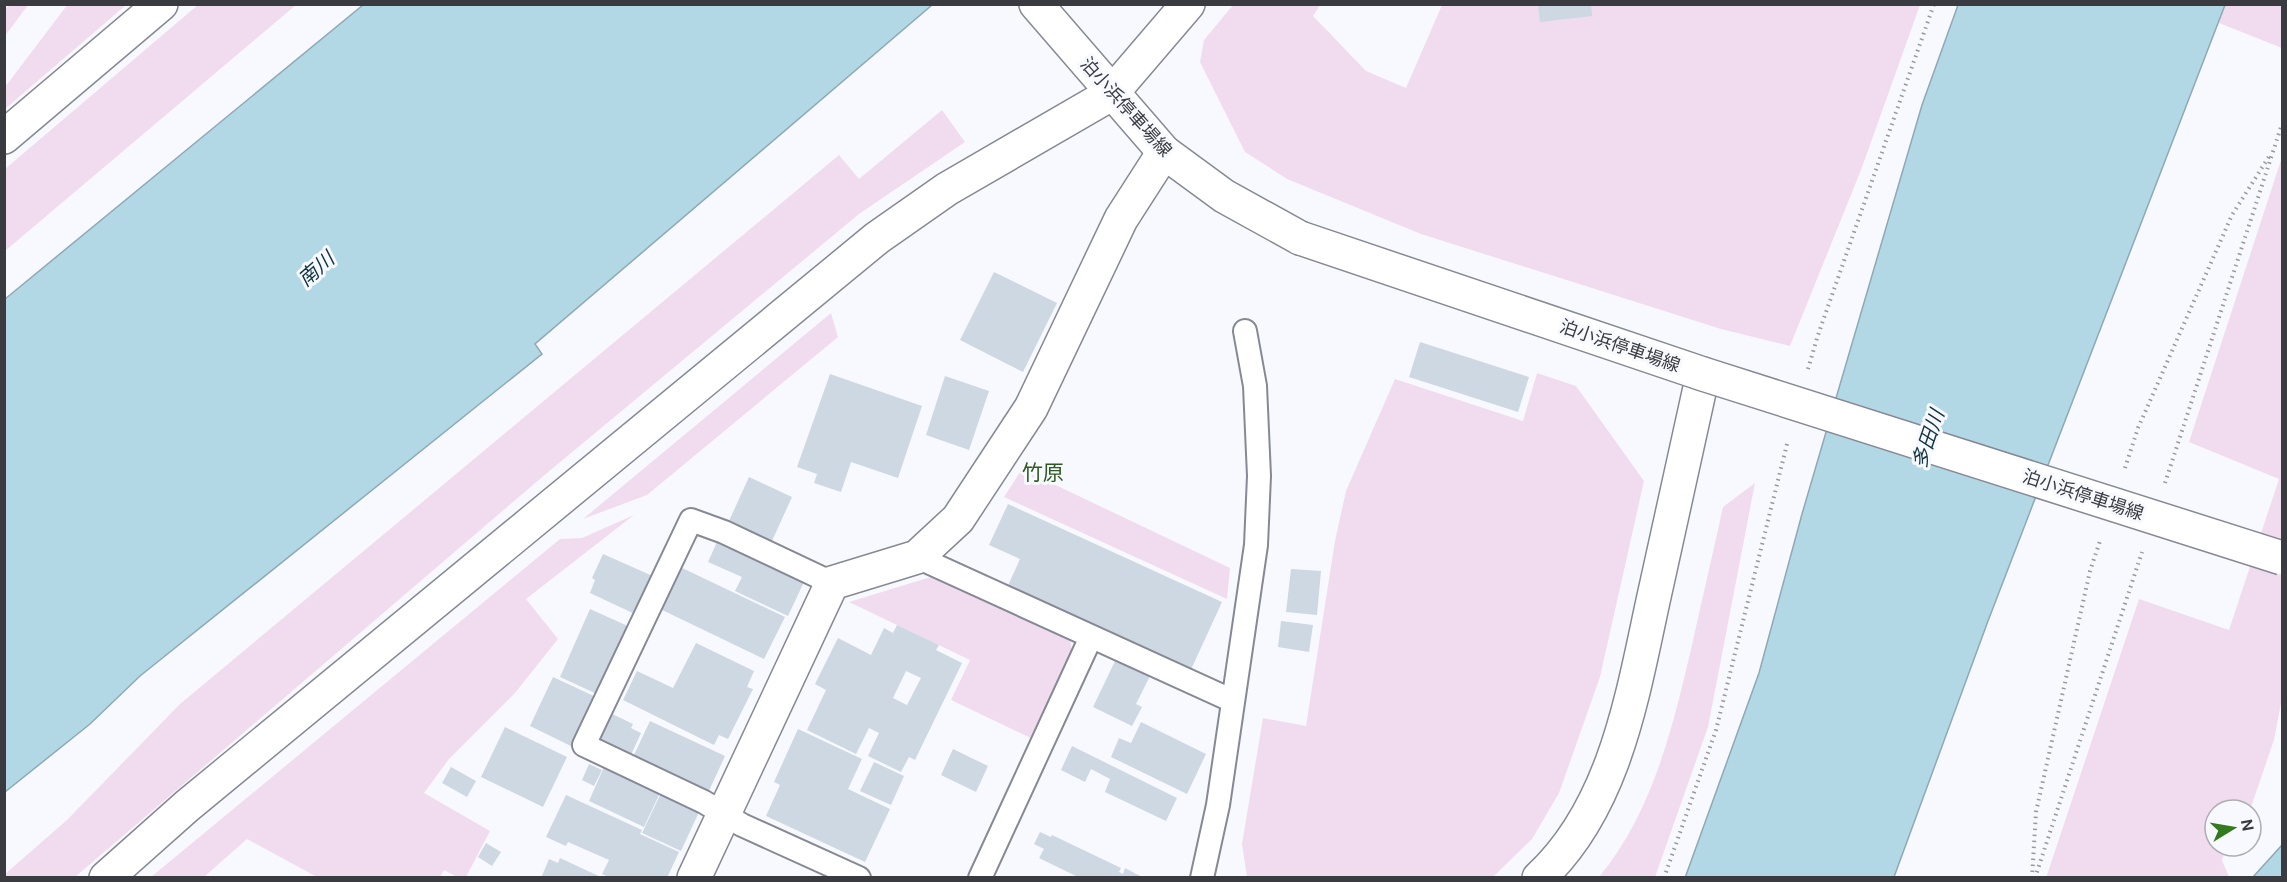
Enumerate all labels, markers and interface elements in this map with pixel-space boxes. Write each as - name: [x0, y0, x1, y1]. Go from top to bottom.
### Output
- street label: 泊小浜停車場線: [1075, 52, 1177, 162]
- water label: 南川: [292, 245, 341, 292]
- street label: 泊小浜停車場線: [1557, 314, 1683, 378]
- water label: 多田川: [1906, 405, 1951, 472]
- district label: 竹原: [1022, 459, 1064, 487]
- street label: 泊小浜停車場線: [2019, 464, 2147, 526]
- north arrow: [2203, 798, 2263, 858]
- text: N: [2236, 818, 2259, 833]

